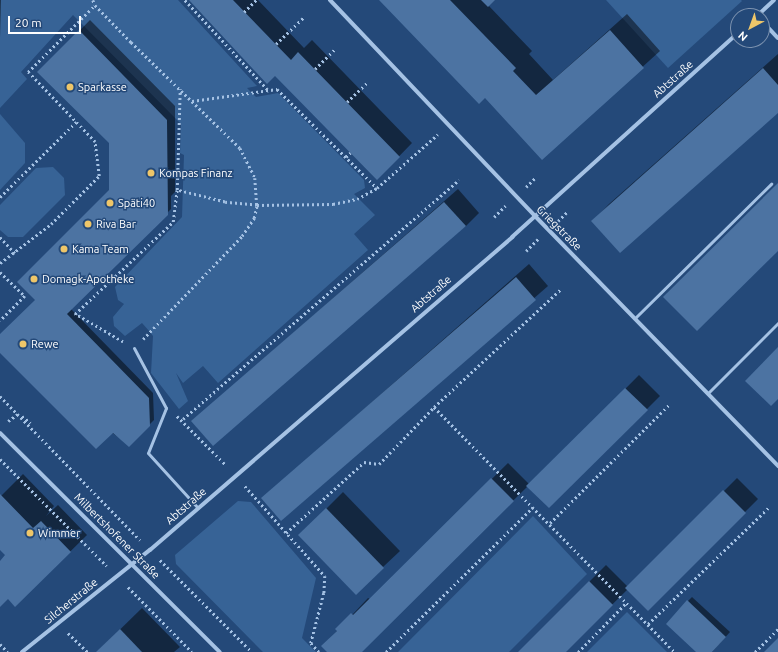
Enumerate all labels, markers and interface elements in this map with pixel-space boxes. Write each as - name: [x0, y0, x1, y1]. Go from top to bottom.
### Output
- scale bar: [10, 8, 83, 34]
- north arrow: [730, 8, 770, 48]
- text: 20 m: [15, 16, 42, 29]
- text: N: [736, 29, 750, 44]
- street label: Abtstraße: [650, 58, 696, 100]
- place label: Sparkasse: [78, 80, 127, 94]
- marker: Sparkasse: [65, 82, 75, 92]
- place label: Kompas Finanz: [159, 166, 233, 180]
- marker: Kompas Finanz: [146, 168, 156, 178]
- place label: Späti40: [118, 196, 155, 210]
- marker: Späti40: [105, 198, 115, 208]
- street label: Griegstraße: [534, 203, 584, 253]
- place label: Riva Bar: [96, 217, 136, 231]
- marker: Riva Bar: [83, 219, 93, 229]
- place label: Kama Team: [72, 242, 129, 256]
- marker: Kama Team: [59, 244, 69, 254]
- place label: Domagk-Apotheke: [42, 272, 134, 286]
- street label: Abtstraße: [408, 273, 454, 315]
- marker: Domagk-Apotheke: [29, 274, 39, 284]
- place label: Rewe: [31, 337, 58, 351]
- marker: Rewe: [18, 339, 28, 349]
- street label: Abtstraße: [163, 485, 209, 527]
- street label: Milbertshofener Straße: [71, 490, 163, 582]
- place label: Wimmer: [38, 526, 80, 540]
- marker: Wimmer: [25, 528, 35, 538]
- street label: Silcherstraße: [42, 576, 100, 626]

